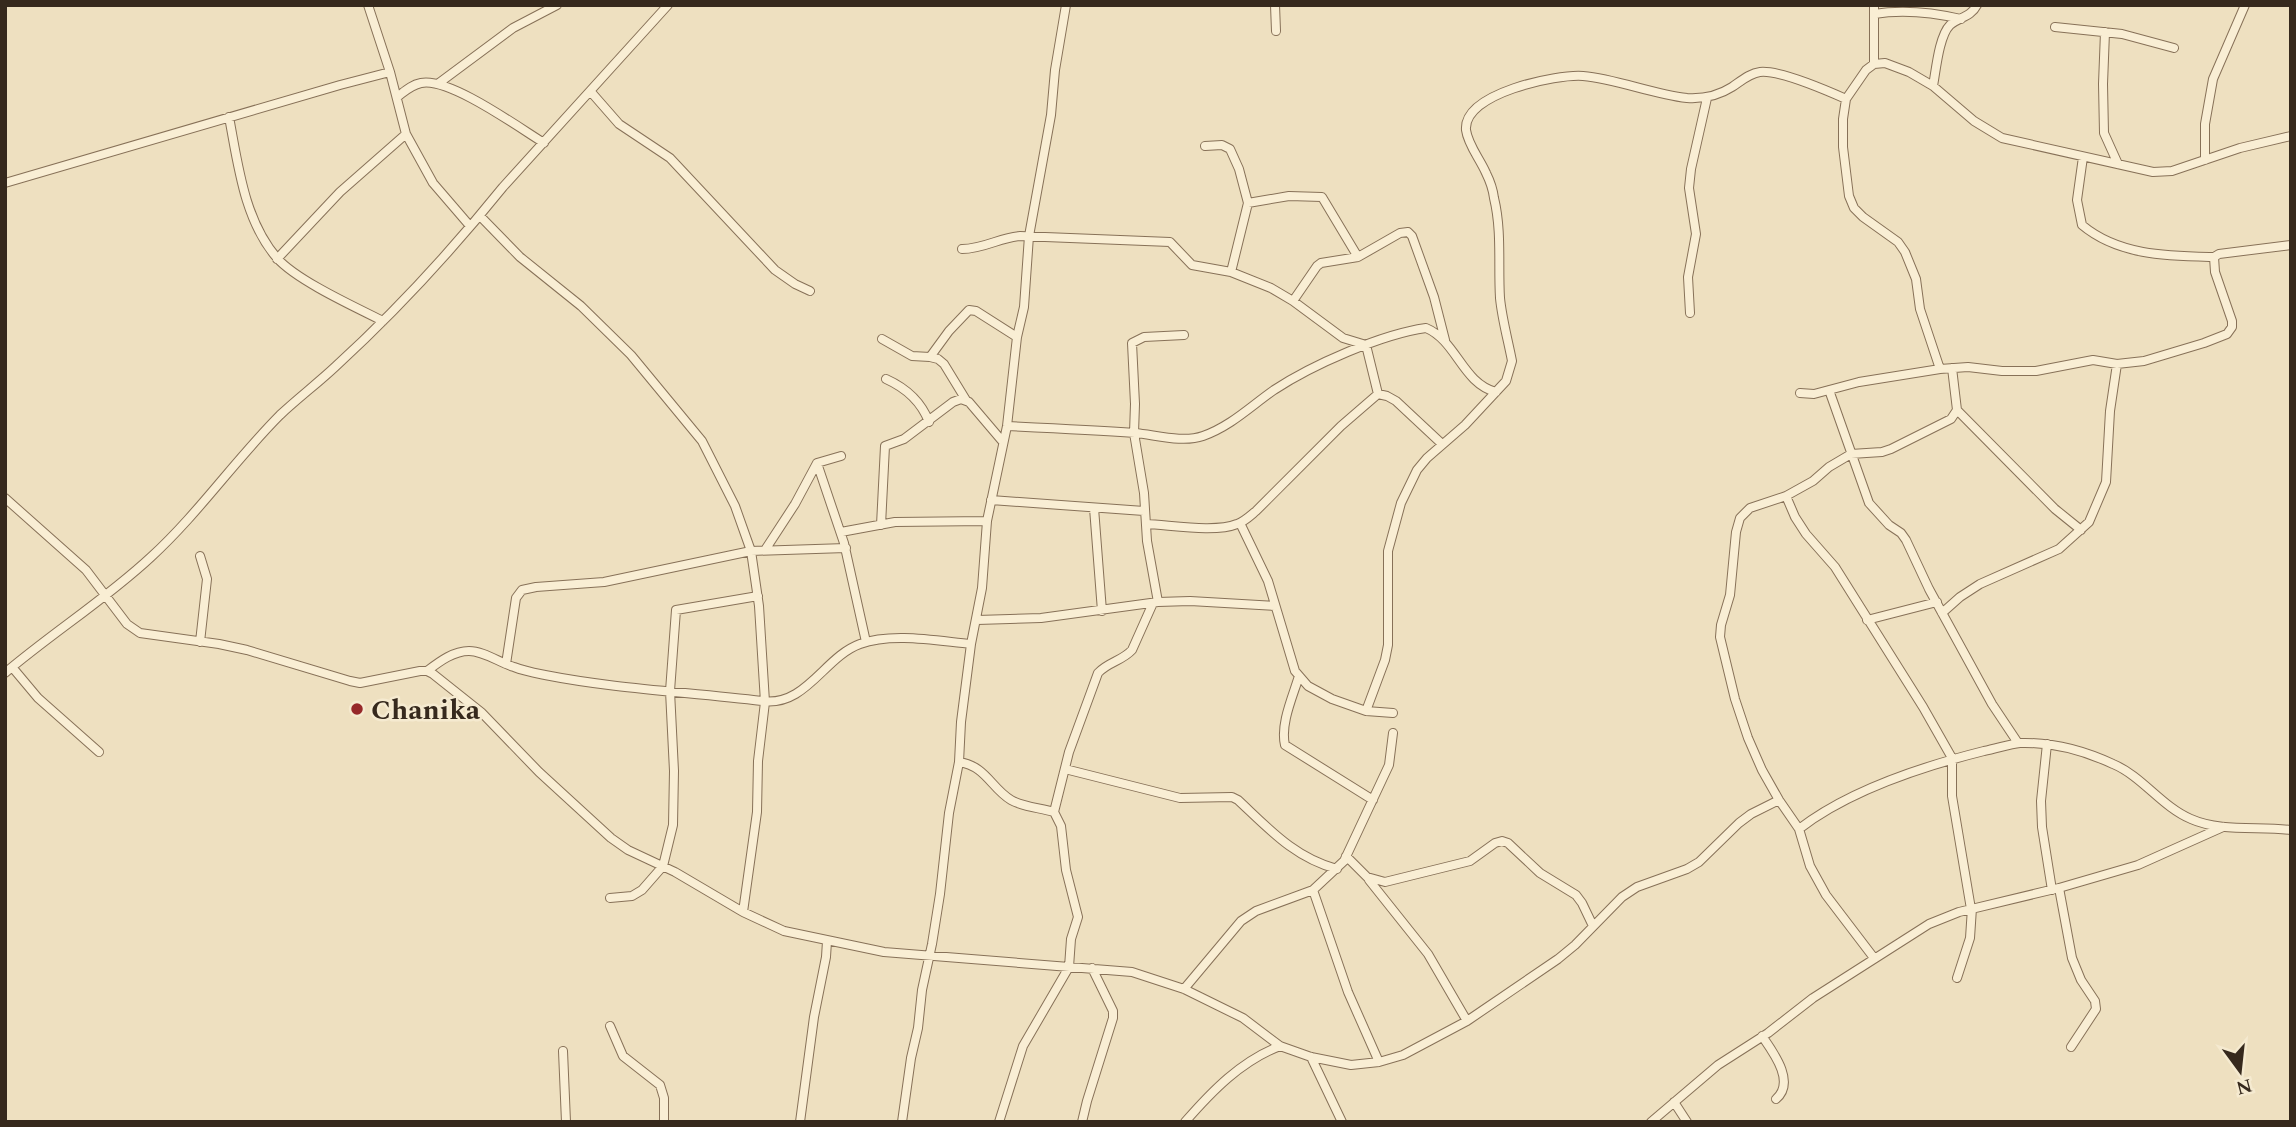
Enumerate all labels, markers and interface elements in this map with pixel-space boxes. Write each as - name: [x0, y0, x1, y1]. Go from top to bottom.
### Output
- place label: Chanika: [371, 689, 481, 732]
- marker: Chanika: [349, 701, 365, 717]
- north arrow: [2205, 1036, 2275, 1106]
- text: N: [2233, 1070, 2255, 1102]

